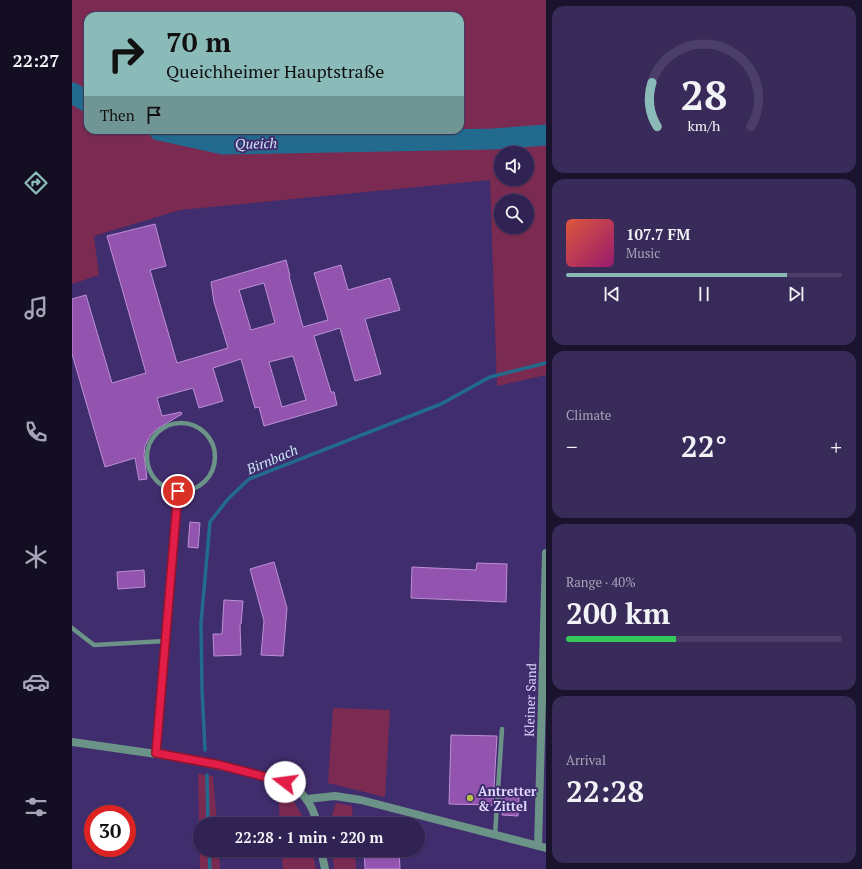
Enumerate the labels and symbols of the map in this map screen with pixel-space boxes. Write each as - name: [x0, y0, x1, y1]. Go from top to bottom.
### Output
- water label: Queich: [235, 133, 277, 153]
- water label: Birnbach: [243, 440, 301, 479]
- pin: [161, 474, 195, 508]
- street label: Kleiner Sand: [520, 663, 540, 737]
- position arrow: [264, 761, 306, 803]
- place label: Antretter & Zittel: [478, 782, 537, 815]
- marker: Antretter & Zittel: [465, 793, 475, 803]
- speed limit sign: 30: [84, 805, 136, 857]

